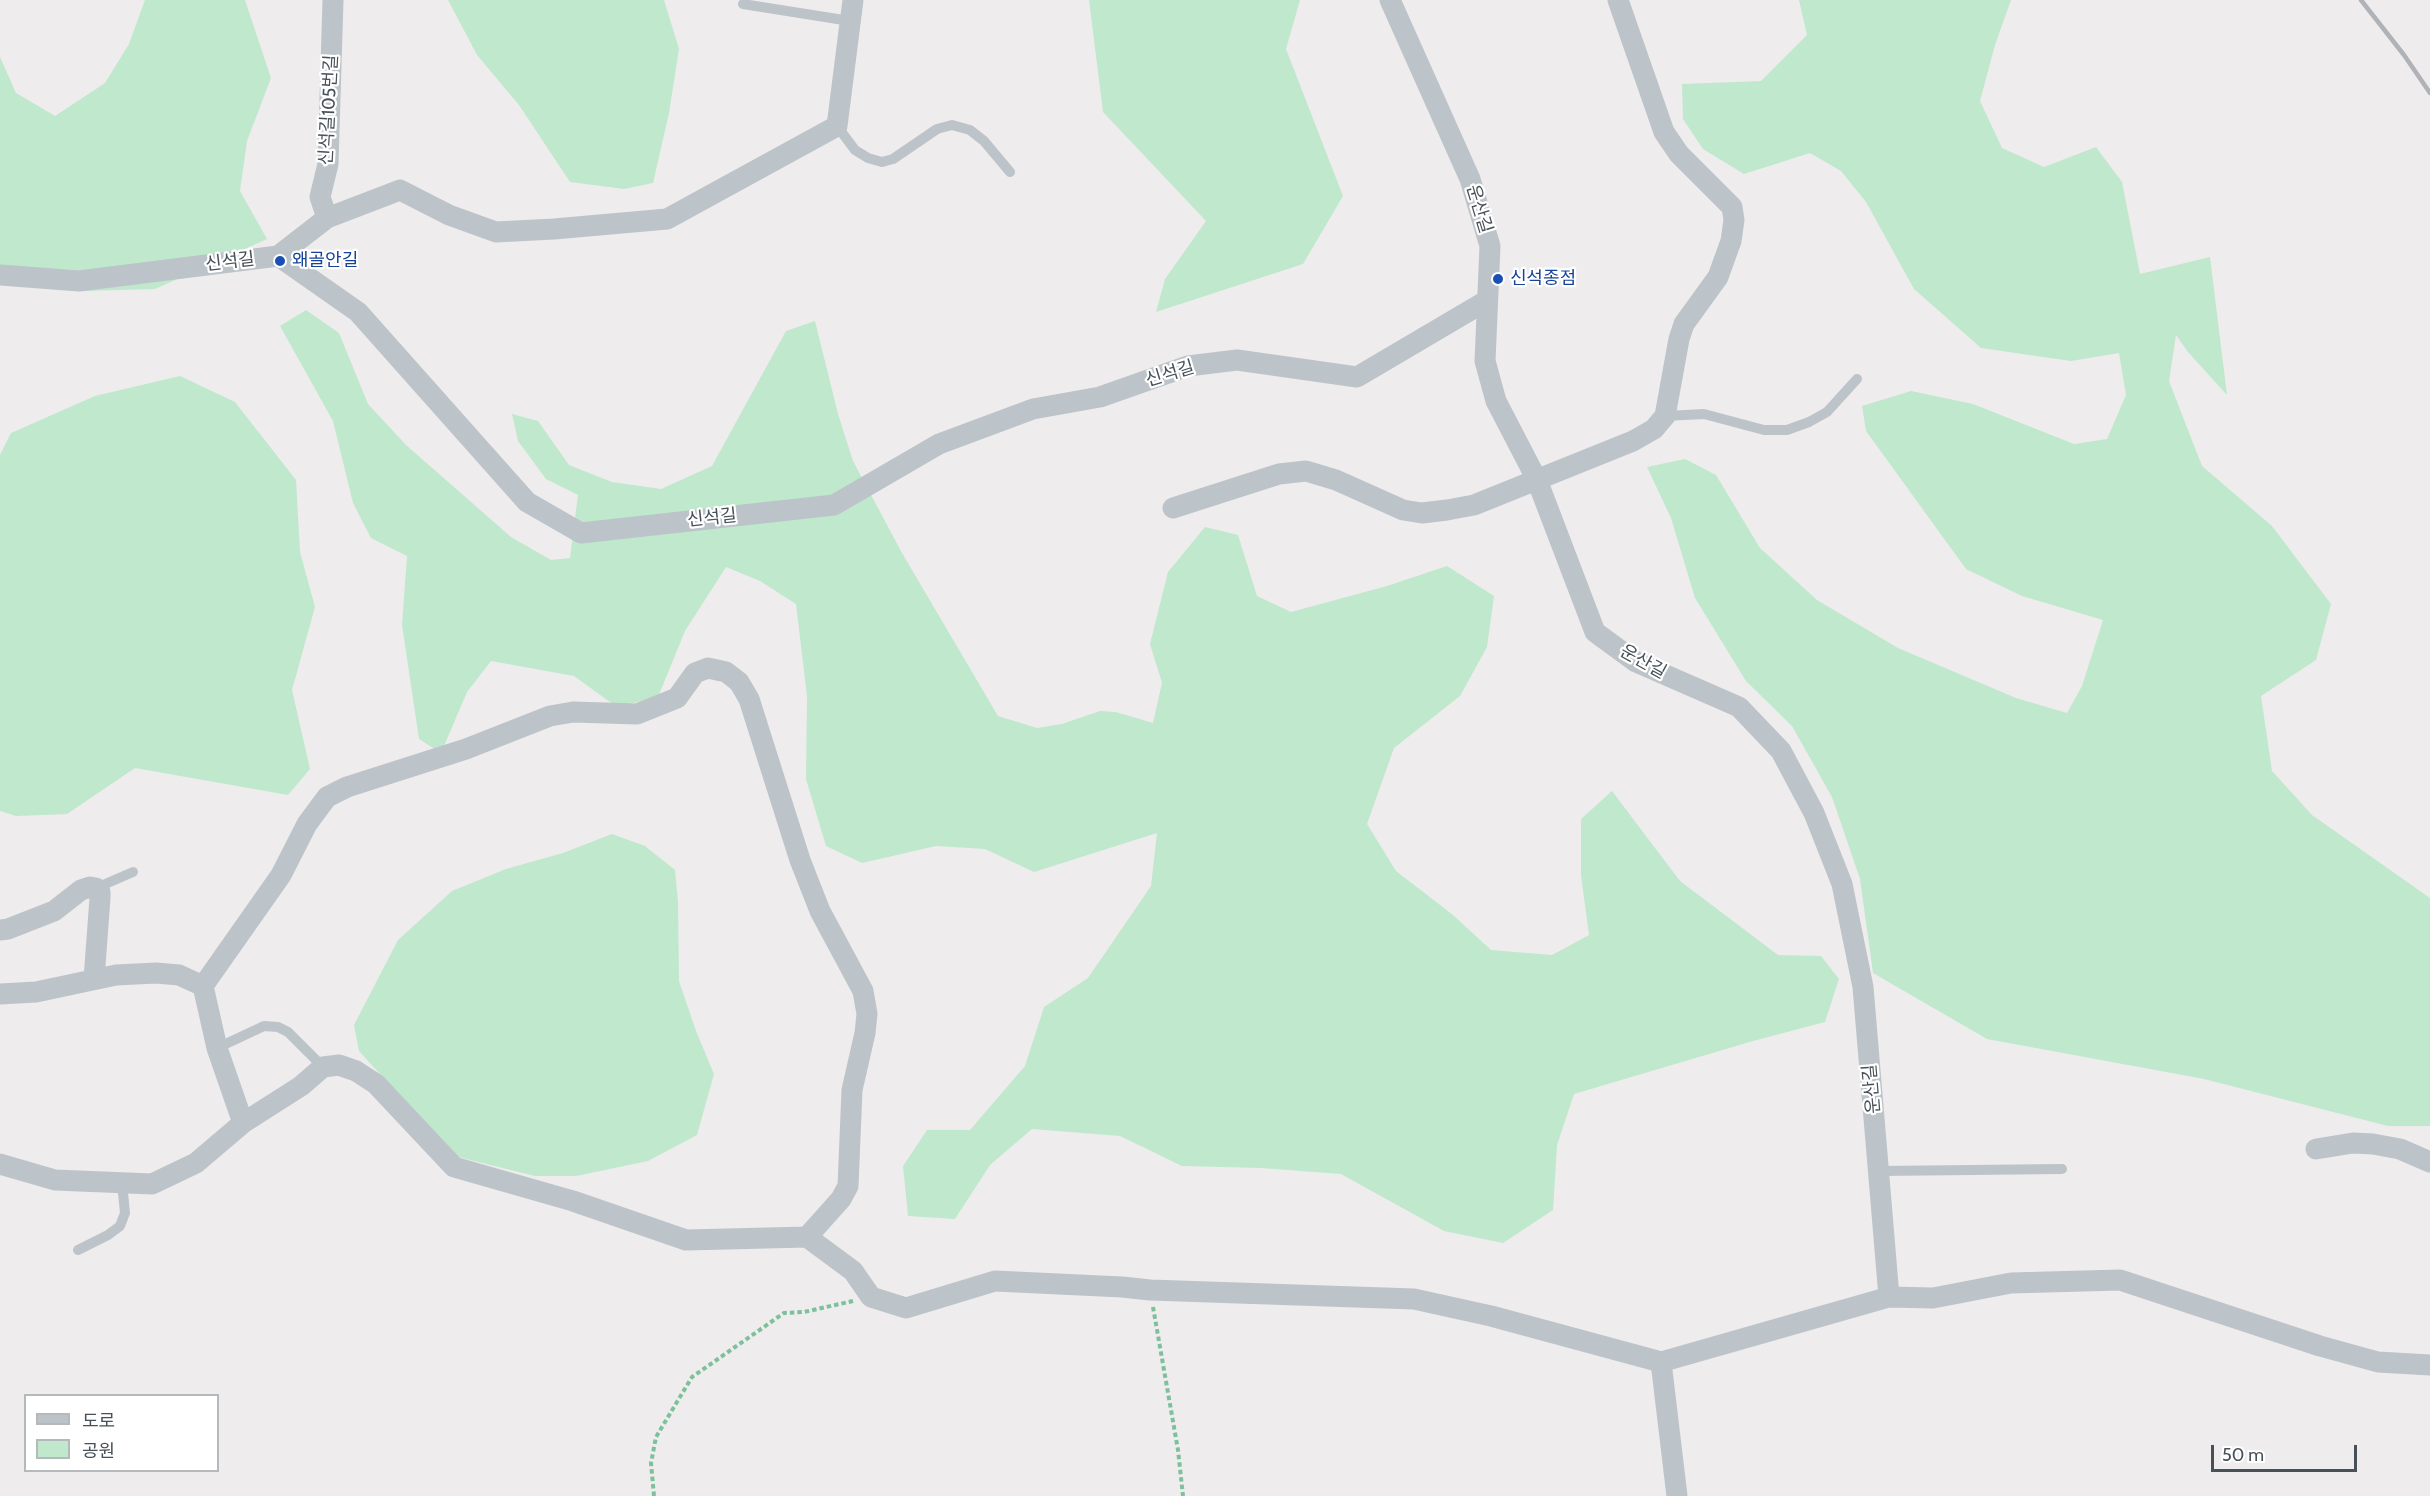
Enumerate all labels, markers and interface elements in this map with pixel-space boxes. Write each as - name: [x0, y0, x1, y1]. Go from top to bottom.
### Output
- street label: 신석길105번길: [315, 54, 343, 166]
- street label: 운산길: [1461, 182, 1497, 236]
- street label: 신석길: [204, 248, 256, 276]
- place label: 왜골안길: [292, 250, 358, 272]
- marker: 왜골안길: [273, 254, 287, 268]
- place label: 신석종점: [1510, 268, 1576, 290]
- marker: 신석종점: [1491, 272, 1505, 286]
- street label: 신석길: [1143, 356, 1197, 392]
- street label: 신석길: [686, 505, 738, 531]
- street label: 운산길: [1616, 641, 1670, 683]
- street label: 운산길: [1859, 1063, 1885, 1115]
- legend: [24, 1394, 219, 1472]
- text: 도로: [82, 1410, 115, 1432]
- scale bar: [2214, 1433, 2360, 1471]
- text: 공원: [82, 1440, 115, 1462]
- text: 50 m: [2222, 1444, 2264, 1466]

